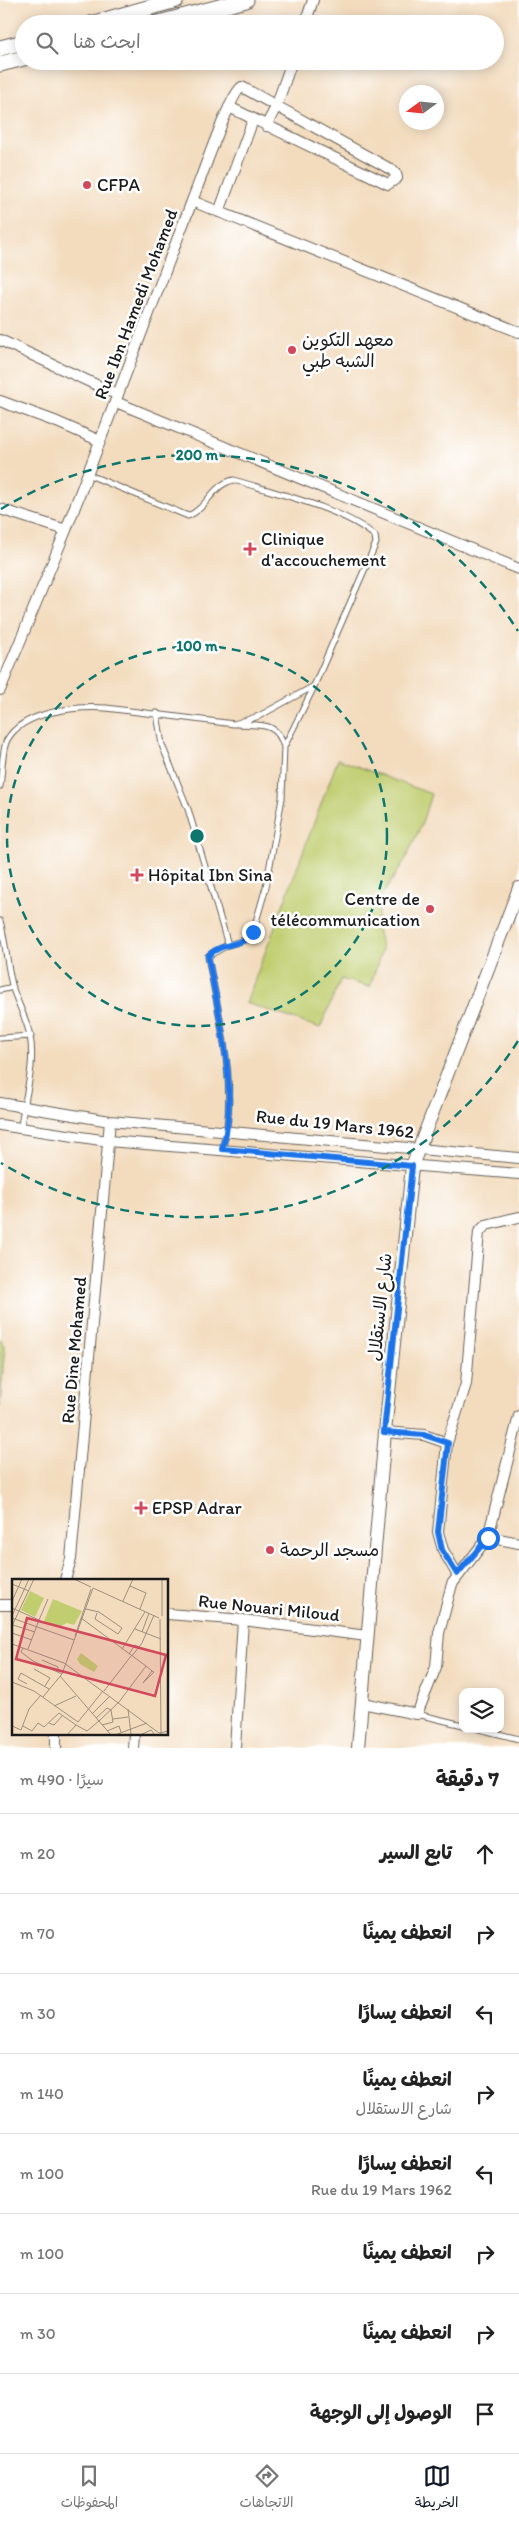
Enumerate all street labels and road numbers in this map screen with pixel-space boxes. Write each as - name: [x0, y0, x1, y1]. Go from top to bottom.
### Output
- street label: Rue Ibn Hamedi Mohamed: [89, 206, 183, 402]
- street label: Rue du 19 Mars 1962: [255, 1105, 416, 1143]
- street label: شارع الاستقلال: [363, 1252, 398, 1362]
- street label: Rue Dine Mohamed: [57, 1275, 91, 1424]
- street label: Rue Nouari Miloud: [197, 1590, 341, 1626]

